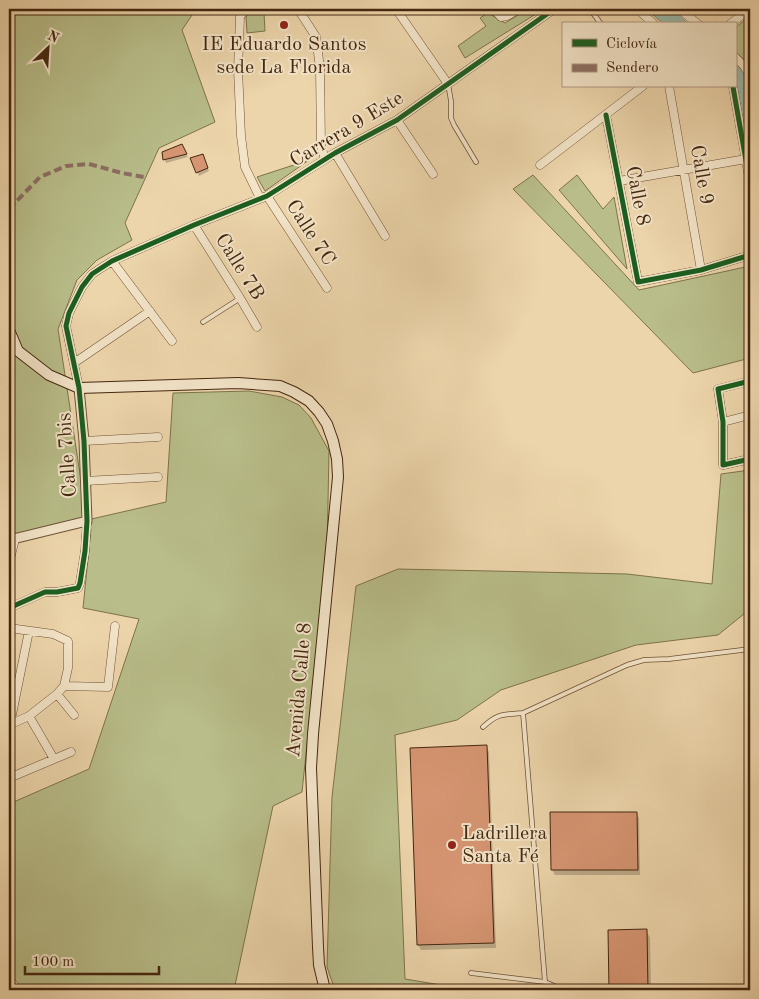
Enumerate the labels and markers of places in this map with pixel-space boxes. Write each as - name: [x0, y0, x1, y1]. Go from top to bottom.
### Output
- marker: IE Eduardo Santos sede La Florida: [278, 19, 290, 31]
- place label: IE Eduardo Santos sede La Florida: [202, 35, 366, 78]
- place label: Ladrillera Santa Fé: [462, 824, 548, 867]
- marker: Ladrillera Santa Fé: [446, 839, 458, 851]

